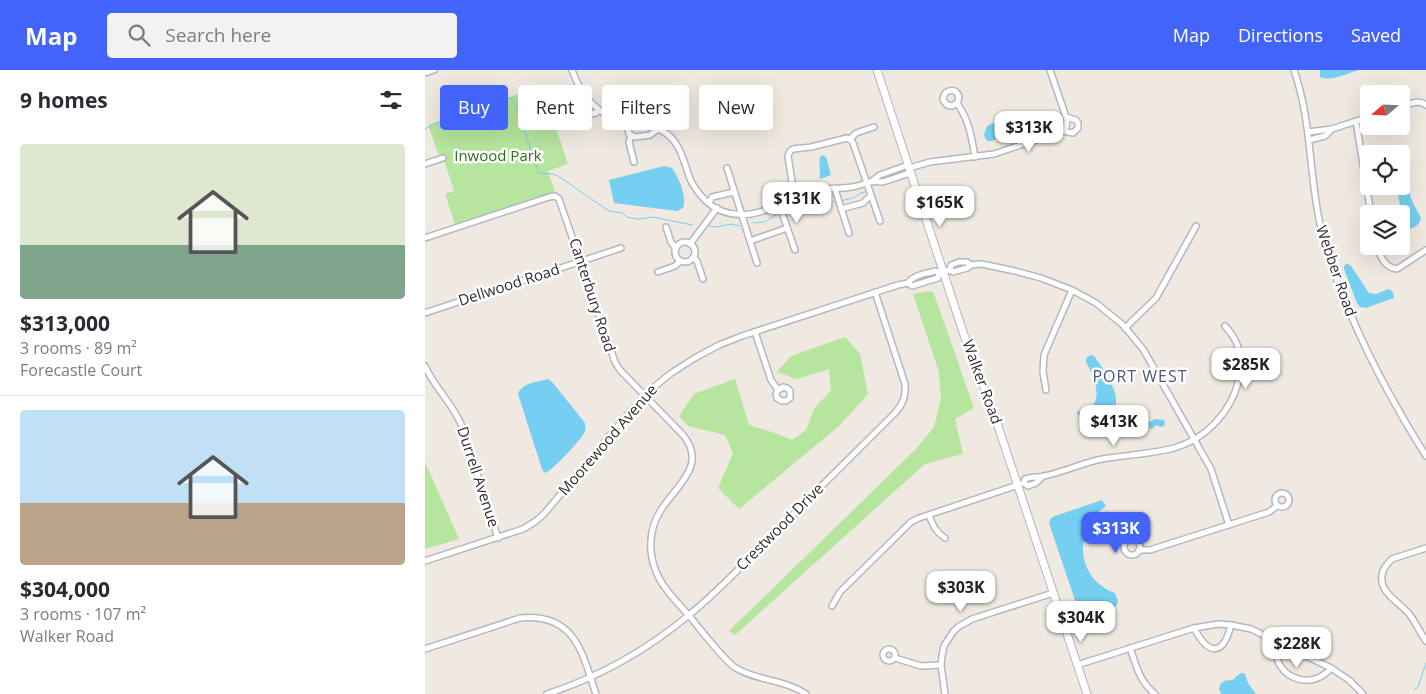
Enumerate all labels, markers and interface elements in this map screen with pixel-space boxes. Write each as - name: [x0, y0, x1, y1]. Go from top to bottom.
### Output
- search box: [107, 13, 457, 58]
- text: Map: [25, 19, 77, 52]
- icon: search: [125, 21, 153, 49]
- text: Search here: [165, 22, 271, 48]
- text: Map: [1173, 23, 1210, 47]
- text: Directions: [1238, 23, 1323, 47]
- text: Saved: [1351, 23, 1401, 47]
- chip: Buy: [440, 85, 508, 130]
- chip: Rent: [518, 85, 592, 130]
- chip: Filters: [602, 85, 689, 130]
- chip: New: [699, 85, 773, 130]
- north arrow: [1360, 85, 1410, 135]
- map controls: [1360, 85, 1410, 255]
- text: 9 homes: [20, 86, 108, 114]
- icon: filters: [377, 86, 405, 114]
- pin: $313K: [994, 111, 1064, 153]
- text: $313K: [1005, 116, 1053, 138]
- park label: Inwood Park: [454, 145, 542, 165]
- button: locate: [1360, 145, 1410, 195]
- icon: home: [168, 177, 258, 267]
- pin: $131K: [762, 182, 832, 224]
- pin: $165K: [905, 186, 975, 228]
- text: $131K: [773, 187, 821, 209]
- text: $165K: [916, 191, 964, 213]
- button: layers: [1360, 205, 1410, 255]
- street label: Webber Road: [1312, 223, 1362, 319]
- street label: Canterbury Road: [565, 235, 621, 354]
- street label: Dellwood Road: [455, 258, 562, 310]
- text: $313,000: [20, 309, 110, 337]
- text: 3 rooms · 89 m²: [20, 337, 137, 359]
- street label: Walker Road: [958, 337, 1007, 426]
- pin: $285K: [1211, 348, 1281, 390]
- text: $285K: [1222, 353, 1270, 375]
- text: Forecastle Court: [20, 359, 142, 381]
- district label: PORT WEST: [1092, 365, 1188, 387]
- street label: Moorewood Avenue: [553, 380, 661, 499]
- pin: $413K: [1079, 404, 1149, 447]
- text: $413K: [1090, 410, 1138, 432]
- street label: Durrell Avenue: [453, 424, 505, 529]
- icon: home: [168, 442, 258, 532]
- street label: Crestwood Drive: [731, 478, 827, 574]
- pin: $313K: [1081, 512, 1151, 554]
- text: $313K: [1092, 517, 1140, 539]
- pin: $303K: [926, 570, 996, 613]
- text: $304,000: [20, 575, 110, 603]
- text: $303K: [937, 576, 985, 598]
- pin: $304K: [1046, 600, 1116, 643]
- text: 3 rooms · 107 m²: [20, 603, 146, 625]
- text: $304K: [1057, 606, 1105, 628]
- text: Walker Road: [20, 625, 114, 647]
- pin: $228K: [1262, 626, 1332, 669]
- text: $228K: [1273, 632, 1321, 654]

